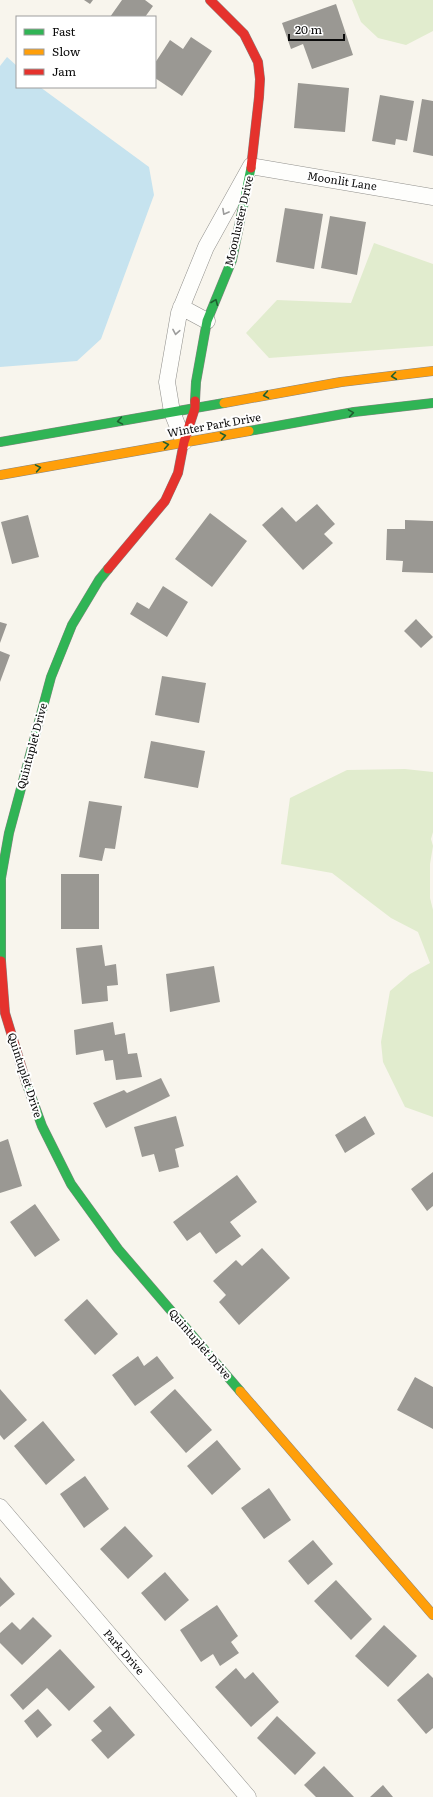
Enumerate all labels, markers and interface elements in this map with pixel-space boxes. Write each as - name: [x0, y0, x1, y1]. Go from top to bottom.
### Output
- legend: [16, 16, 156, 88]
- scale bar: [289, 16, 344, 42]
- text: 20 m: [295, 20, 322, 38]
- text: Fast: [52, 22, 76, 40]
- text: Slow: [52, 42, 81, 60]
- text: Jam: [52, 62, 77, 80]
- street label: Moonlit Lane: [306, 167, 378, 193]
- street label: Moonluster Drive: [220, 174, 256, 268]
- one-way arrow: [223, 208, 230, 215]
- one-way arrow: [211, 298, 219, 305]
- one-way arrow: [172, 329, 180, 335]
- one-way arrow: [391, 371, 397, 380]
- one-way arrow: [263, 391, 269, 399]
- street label: Winter Park Drive: [166, 408, 262, 440]
- one-way arrow: [348, 409, 354, 418]
- one-way arrow: [117, 416, 123, 425]
- one-way arrow: [219, 432, 226, 441]
- one-way arrow: [163, 441, 169, 450]
- one-way arrow: [35, 465, 41, 473]
- street label: Quintuplet Drive: [12, 701, 50, 791]
- street label: Quintuplet Drive: [5, 1030, 47, 1120]
- street label: Quintuplet Drive: [166, 1305, 236, 1382]
- street label: Park Drive: [101, 1625, 149, 1678]

